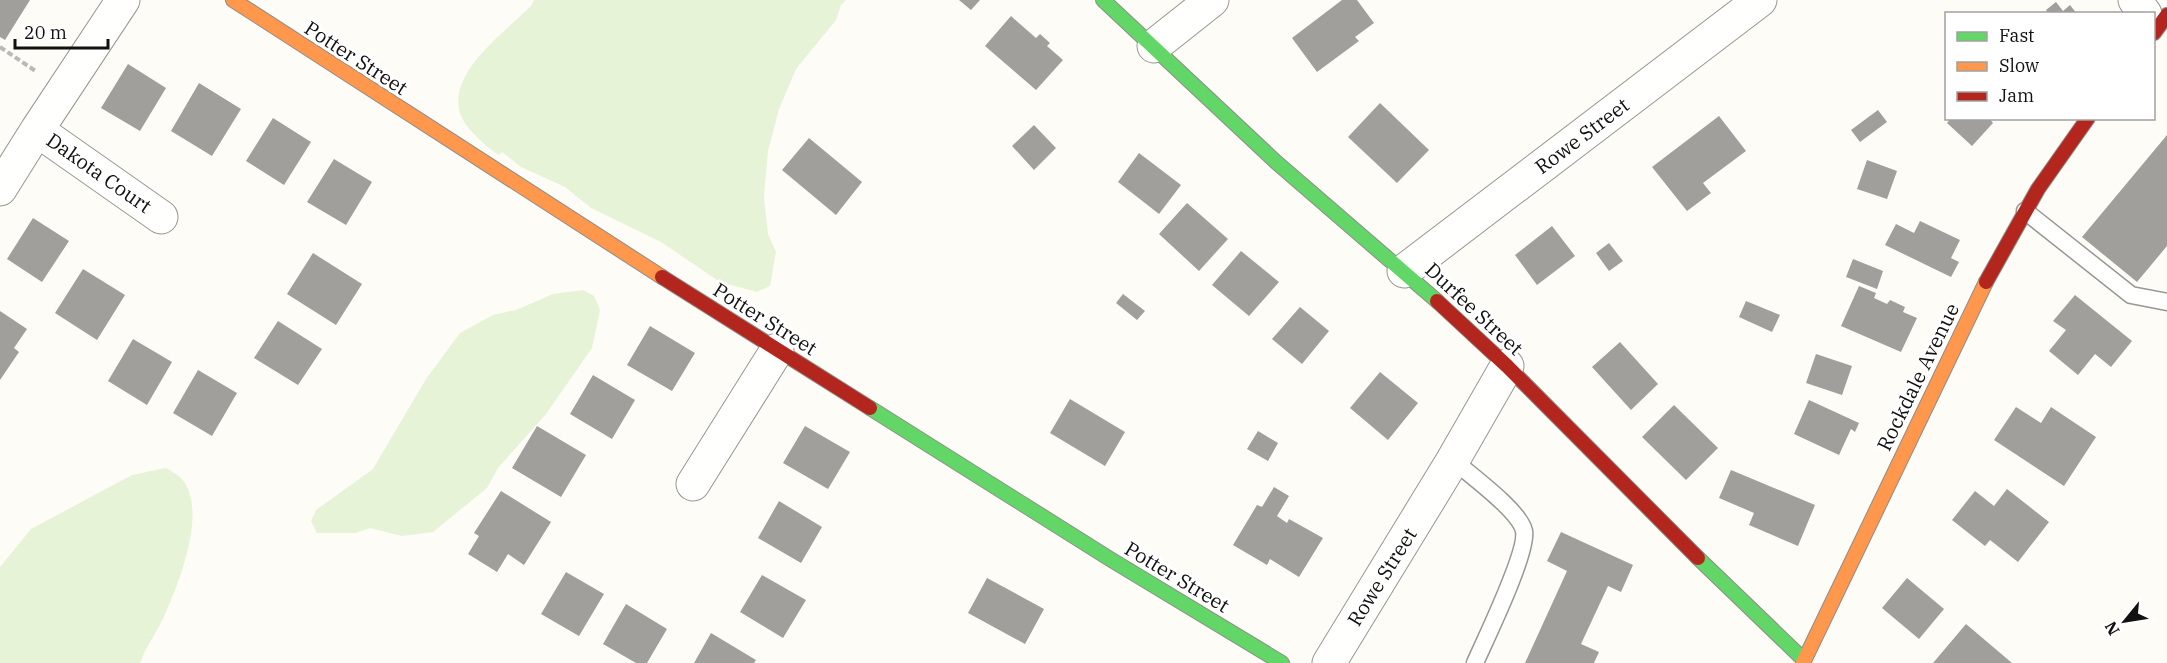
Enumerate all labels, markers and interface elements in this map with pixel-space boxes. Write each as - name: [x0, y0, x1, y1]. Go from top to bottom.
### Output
- scale bar: [15, 12, 108, 50]
- legend: [1945, 12, 2155, 120]
- street label: Potter Street: [300, 14, 413, 101]
- text: 20 m: [24, 21, 67, 44]
- text: Fast: [1999, 24, 2034, 47]
- text: Slow: [1999, 54, 2039, 77]
- text: Jam: [1999, 84, 2034, 107]
- street label: Rowe Street: [1529, 91, 1634, 180]
- street label: Dakota Court: [41, 126, 157, 219]
- street label: Durfee Street: [1420, 256, 1529, 361]
- street label: Potter Street: [708, 276, 822, 361]
- street label: Rockdale Avenue: [1870, 298, 1965, 455]
- street label: Rowe Street: [1341, 522, 1422, 631]
- street label: Potter Street: [1120, 535, 1235, 618]
- north arrow: [2095, 591, 2155, 651]
- text: N: [2100, 618, 2124, 639]

